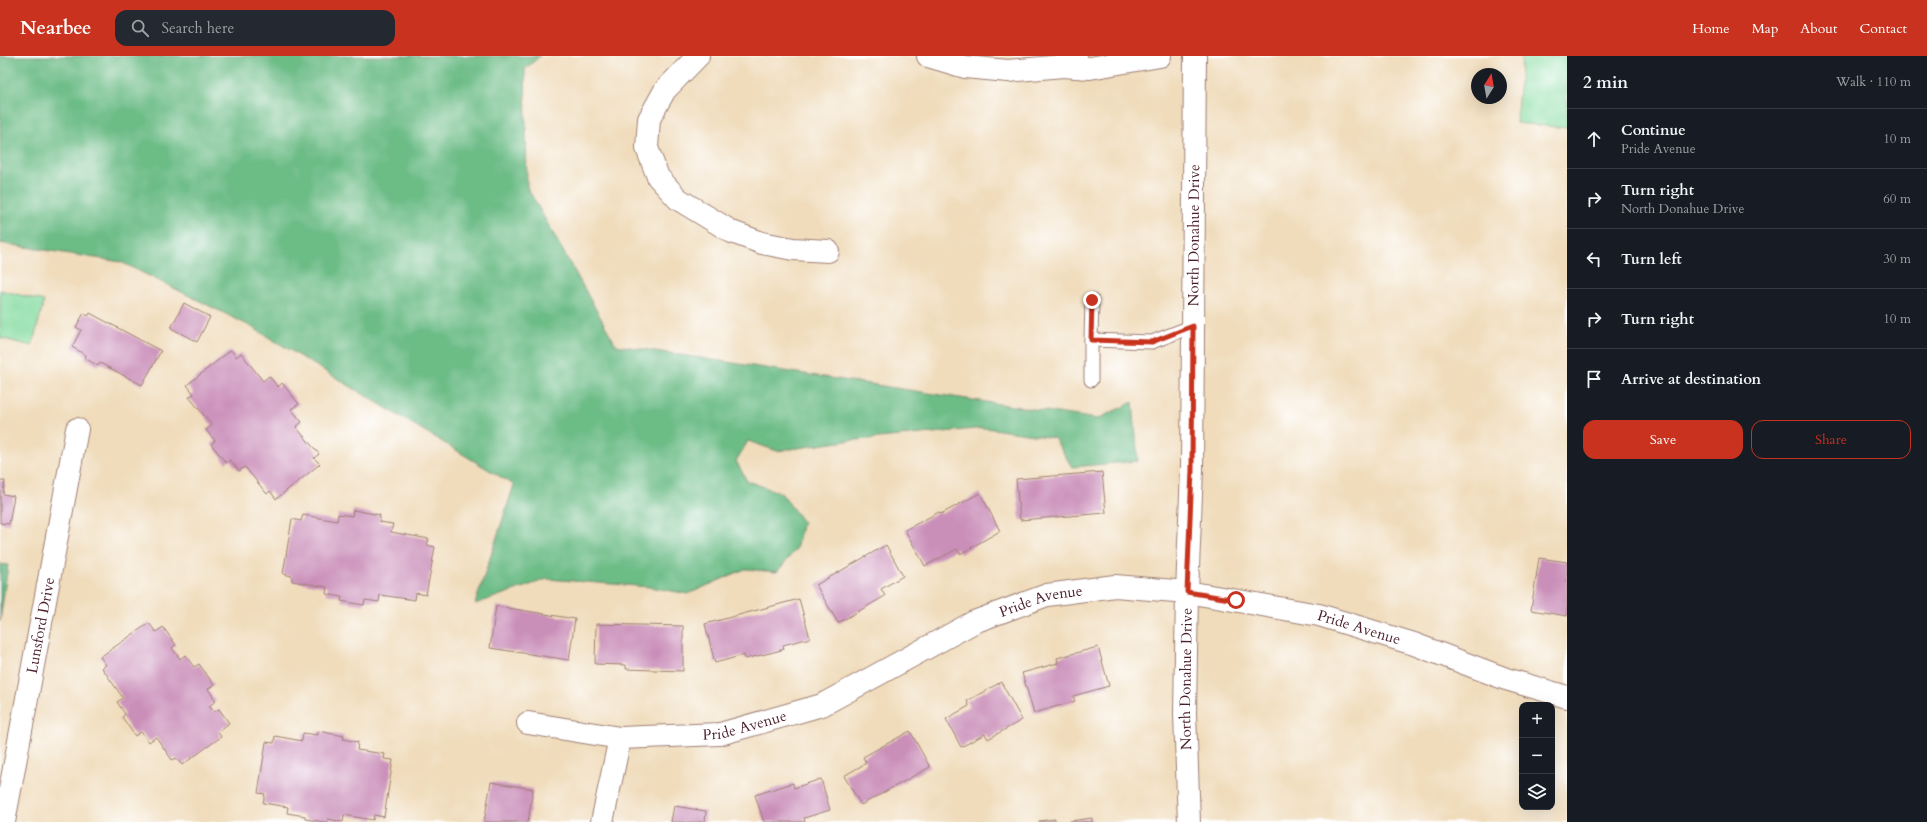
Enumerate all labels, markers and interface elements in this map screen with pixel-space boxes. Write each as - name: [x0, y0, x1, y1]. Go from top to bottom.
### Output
- search box: [115, 10, 395, 46]
- text: Nearbee: [20, 15, 91, 41]
- icon: search: [129, 17, 151, 39]
- text: Search here: [161, 18, 234, 38]
- text: Home: [1692, 19, 1730, 38]
- text: Map: [1752, 19, 1778, 38]
- text: About: [1800, 19, 1837, 38]
- text: Contact: [1859, 19, 1907, 38]
- north arrow: [1471, 68, 1507, 104]
- text: 2 min: [1583, 71, 1628, 94]
- text: Walk · 110 m: [1836, 73, 1911, 91]
- text: Continue: [1621, 120, 1686, 140]
- icon: ahead: [1583, 128, 1605, 150]
- text: 10 m: [1883, 130, 1911, 148]
- text: Pride Avenue: [1621, 140, 1696, 158]
- street label: North Donahue Drive: [1183, 164, 1204, 306]
- text: Turn right: [1621, 180, 1694, 200]
- icon: right: [1583, 188, 1605, 210]
- text: 60 m: [1883, 190, 1911, 208]
- text: North Donahue Drive: [1621, 200, 1744, 218]
- icon: left: [1583, 248, 1605, 270]
- text: Turn left: [1621, 249, 1682, 269]
- text: 30 m: [1883, 250, 1911, 268]
- route end: [1083, 291, 1101, 309]
- icon: right: [1583, 308, 1605, 330]
- text: Turn right: [1621, 309, 1694, 329]
- text: 10 m: [1883, 310, 1911, 328]
- icon: arrive: [1583, 368, 1605, 390]
- text: Arrive at destination: [1621, 369, 1761, 389]
- button: Save: [1583, 420, 1743, 459]
- button: Share: [1751, 420, 1911, 459]
- street label: Lunsford Drive: [22, 575, 59, 675]
- street label: Pride Avenue: [996, 580, 1084, 622]
- route start: [1227, 591, 1245, 609]
- street label: Pride Avenue: [1315, 605, 1403, 649]
- street label: North Donahue Drive: [1175, 608, 1197, 751]
- map controls: [1519, 702, 1555, 810]
- button: +: [1519, 702, 1555, 738]
- street label: Pride Avenue: [702, 706, 789, 745]
- button: −: [1519, 738, 1555, 774]
- button: layers: [1519, 774, 1555, 810]

